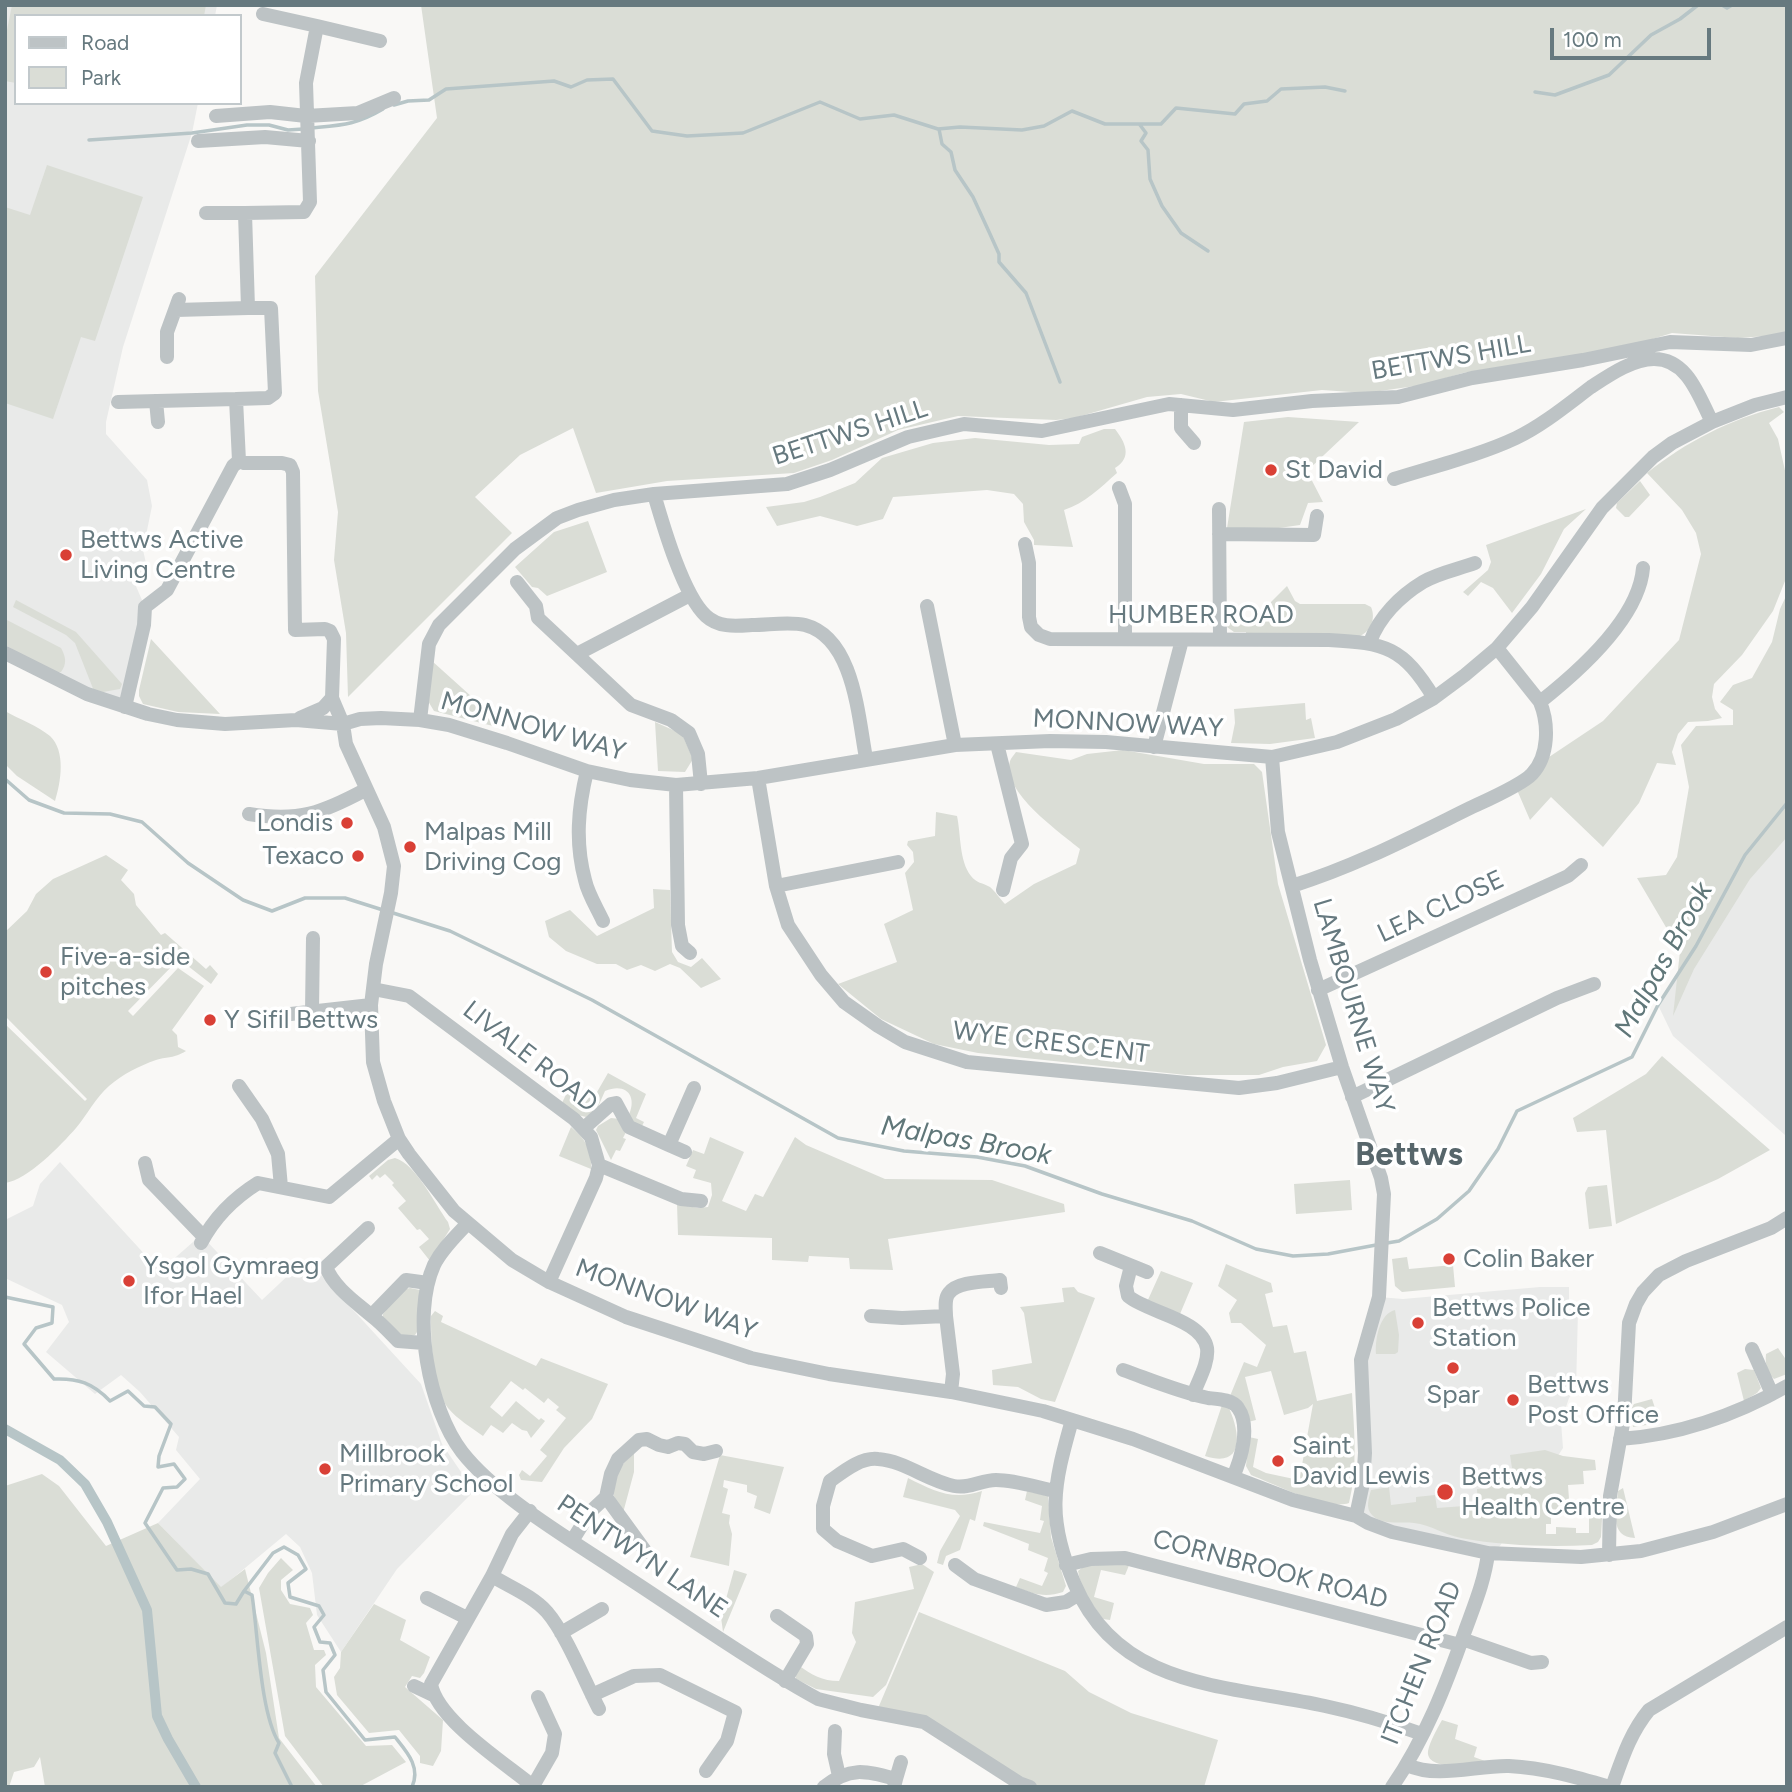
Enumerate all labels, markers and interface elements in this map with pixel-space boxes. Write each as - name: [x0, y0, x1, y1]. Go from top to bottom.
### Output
- legend: [14, 14, 242, 105]
- scale bar: [1554, 14, 1715, 58]
- text: 100 m: [1563, 27, 1622, 52]
- text: Road: [81, 30, 129, 55]
- text: Park: [81, 65, 121, 90]
- street label: BETTWS HILL: [1369, 329, 1533, 387]
- street label: BETTWS HILL: [769, 393, 931, 473]
- place label: St David: [1285, 454, 1383, 486]
- marker: St David: [1263, 462, 1279, 478]
- place label: Bettws Active Living Centre: [80, 524, 243, 586]
- marker: Bettws Active Living Centre: [58, 547, 74, 563]
- street label: HUMBER ROAD: [1108, 599, 1294, 631]
- street label: MONNOW WAY: [437, 686, 629, 768]
- street label: MONNOW WAY: [1032, 703, 1224, 745]
- place label: Londis: [257, 807, 333, 839]
- marker: Londis: [339, 815, 355, 831]
- place label: Malpas Mill Driving Cog: [424, 816, 562, 878]
- marker: Malpas Mill Driving Cog: [402, 839, 418, 855]
- place label: Texaco: [263, 840, 344, 872]
- marker: Texaco: [350, 848, 366, 864]
- street label: LEA CLOSE: [1373, 864, 1509, 950]
- water label: Malpas Brook: [1608, 877, 1720, 1043]
- street label: LAMBOURNE WAY: [1305, 895, 1401, 1117]
- place label: Five-a-side pitches: [60, 941, 190, 1002]
- marker: Five-a-side pitches: [38, 964, 54, 980]
- street label: LIVALE ROAD: [456, 995, 604, 1119]
- place label: Y Sifil Bettws: [224, 1004, 378, 1036]
- marker: Y Sifil Bettws: [202, 1012, 218, 1028]
- street label: WYE CRESCENT: [951, 1015, 1151, 1071]
- water label: Malpas Brook: [878, 1110, 1054, 1172]
- district label: Bettws: [1355, 1135, 1463, 1175]
- place label: Colin Baker: [1463, 1243, 1594, 1275]
- place label: Ysgol Gymraeg Ifor Hael: [143, 1250, 320, 1312]
- marker: Colin Baker: [1441, 1251, 1457, 1267]
- street label: MONNOW WAY: [571, 1253, 761, 1347]
- marker: Ysgol Gymraeg Ifor Hael: [121, 1273, 137, 1289]
- place label: Bettws Police Station: [1432, 1292, 1591, 1354]
- marker: Bettws Police Station: [1410, 1315, 1426, 1331]
- marker: Spar: [1445, 1360, 1461, 1376]
- place label: Bettws Post Office: [1527, 1369, 1659, 1430]
- place label: Spar: [1426, 1379, 1480, 1411]
- marker: Bettws Post Office: [1505, 1392, 1521, 1408]
- place label: Saint David Lewis: [1292, 1430, 1430, 1492]
- place label: Millbrook Primary School: [339, 1438, 513, 1500]
- marker: Saint David Lewis: [1270, 1453, 1286, 1469]
- marker: Millbrook Primary School: [317, 1461, 333, 1477]
- place label: Bettws Health Centre: [1461, 1461, 1625, 1522]
- marker: Bettws Health Centre: [1435, 1482, 1455, 1502]
- street label: PENTWYN LANE: [551, 1488, 733, 1626]
- street label: CORNBROOK ROAD: [1149, 1524, 1391, 1616]
- street label: ITCHEN ROAD: [1375, 1577, 1469, 1749]

